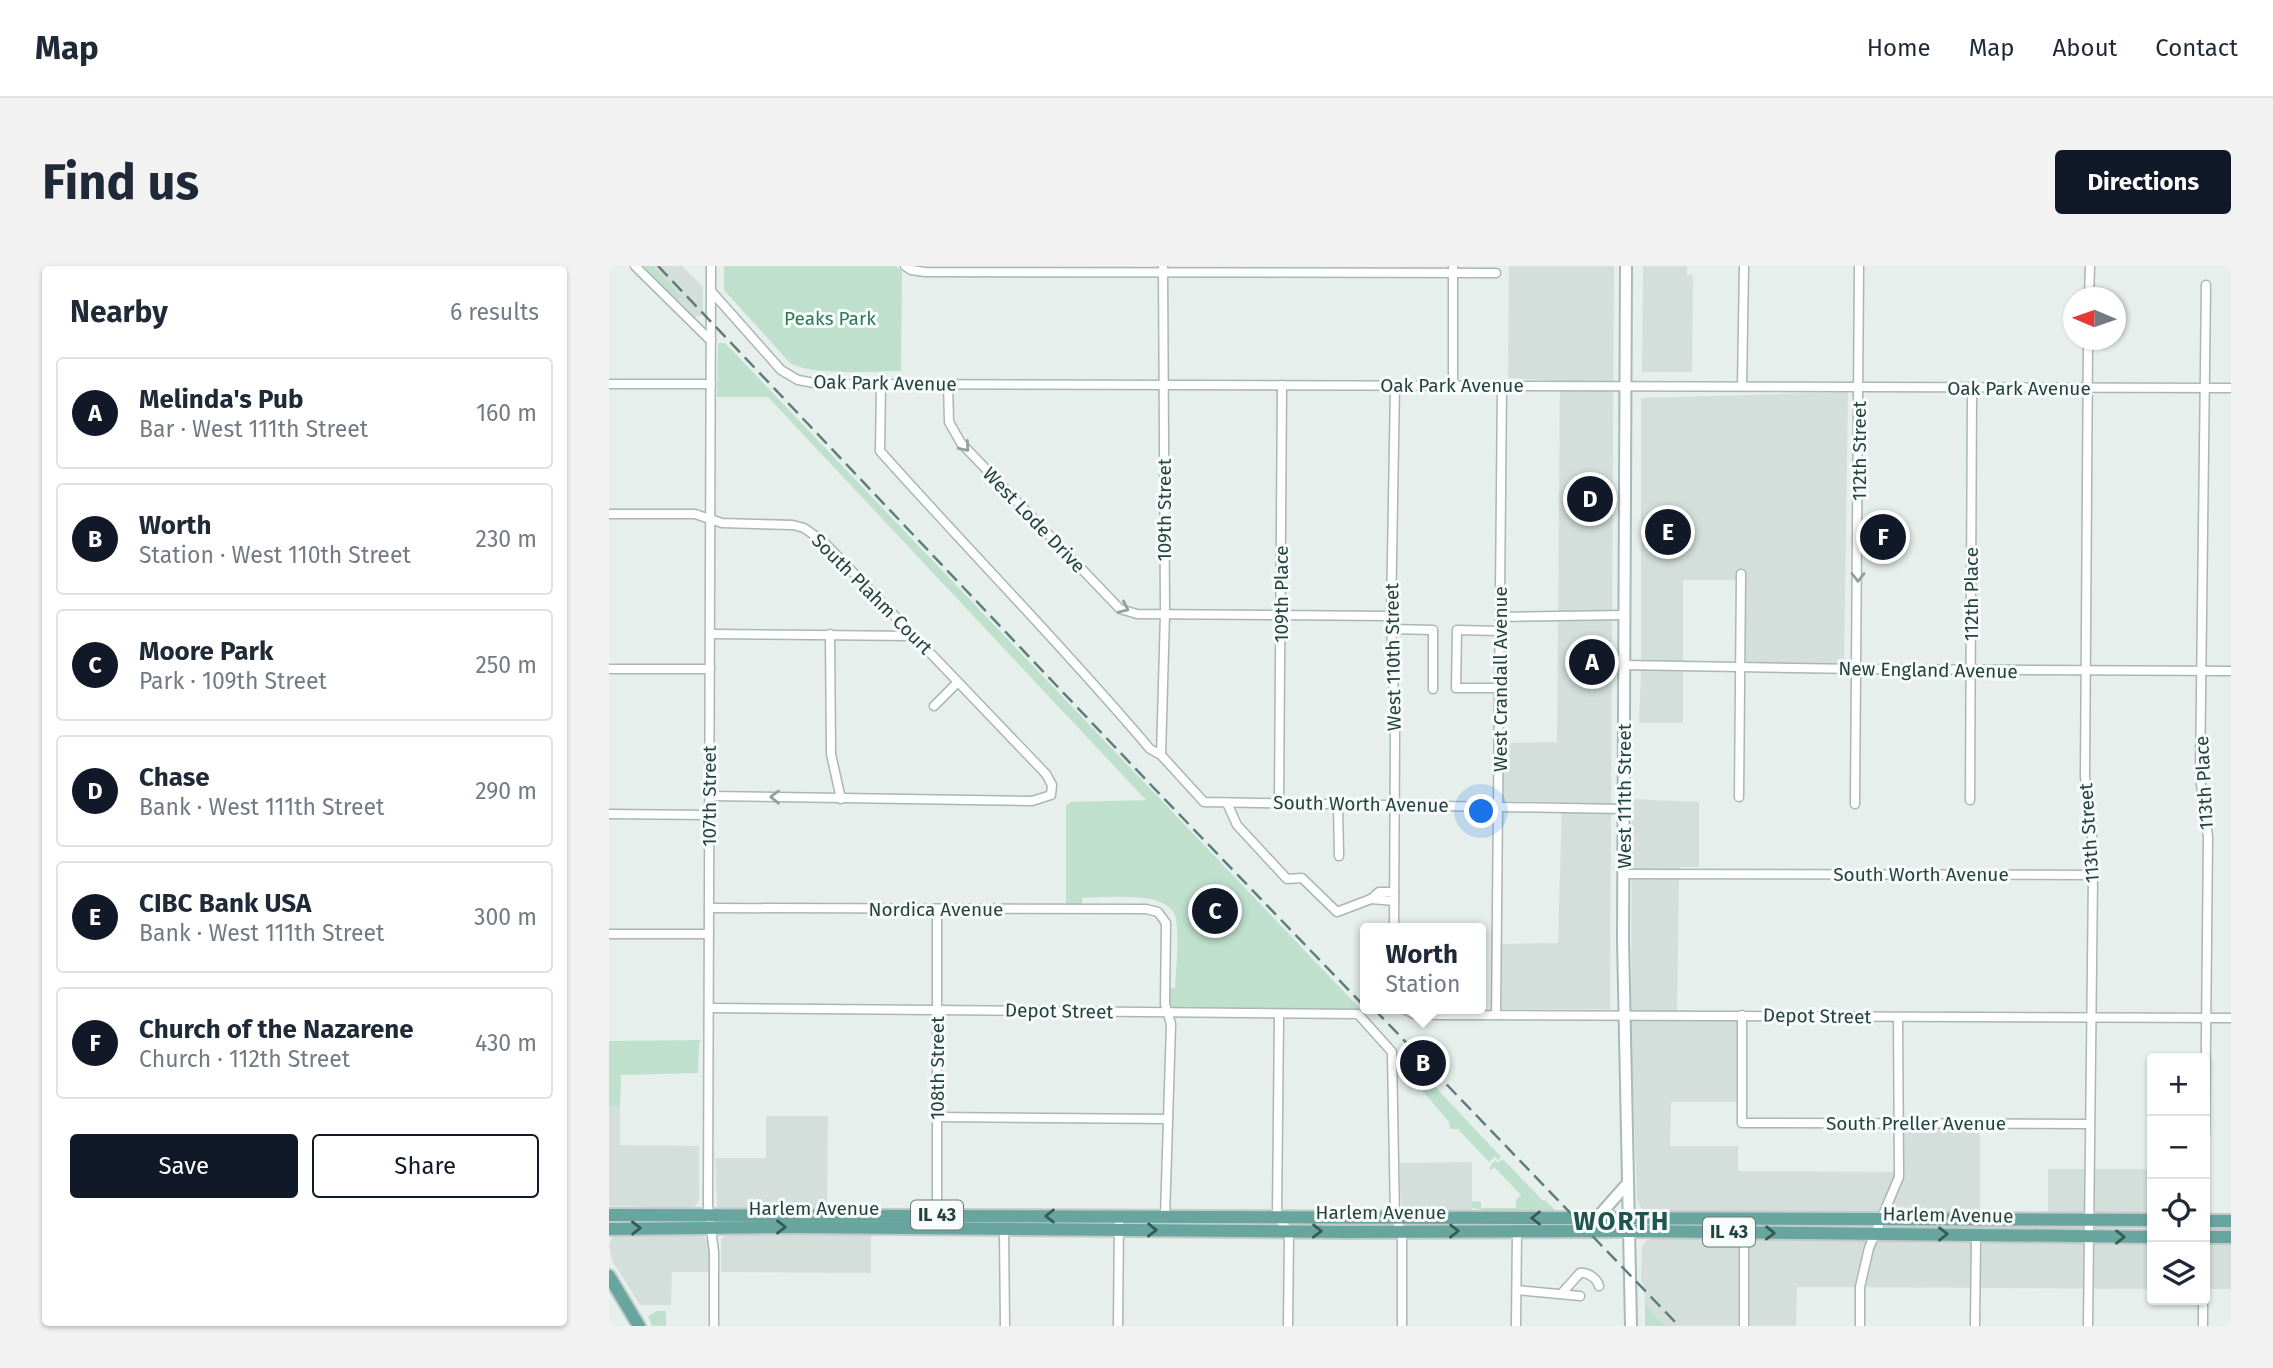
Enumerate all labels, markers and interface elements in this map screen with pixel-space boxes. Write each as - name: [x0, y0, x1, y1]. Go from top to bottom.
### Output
- text: Map: [35, 28, 99, 68]
- text: Home: [1867, 34, 1931, 62]
- text: Map: [1969, 34, 2015, 62]
- text: About: [2053, 34, 2117, 62]
- text: Contact: [2155, 34, 2238, 62]
- button: Directions: [2055, 150, 2231, 214]
- text: Find us: [42, 153, 199, 212]
- north arrow: [2063, 287, 2126, 350]
- text: Nearby: [70, 294, 168, 330]
- text: 6 results: [450, 298, 539, 326]
- park label: Peaks Park: [784, 307, 876, 330]
- street label: Oak Park Avenue: [813, 370, 957, 396]
- street label: Oak Park Avenue: [1380, 374, 1524, 397]
- street label: Oak Park Avenue: [1947, 377, 2091, 400]
- text: Melinda's Pub: [139, 384, 303, 415]
- text: A: [88, 399, 102, 427]
- text: 160 m: [476, 399, 537, 427]
- street label: 112th Street: [1848, 401, 1871, 501]
- text: Bar · West 111th Street: [139, 415, 368, 443]
- one-way arrow: [957, 439, 969, 452]
- street label: 109th Street: [1153, 458, 1176, 562]
- street label: West Lode Drive: [978, 462, 1090, 578]
- pin: D: [1567, 473, 1613, 525]
- pin: E: [1645, 506, 1691, 558]
- text: Worth: [139, 510, 211, 541]
- pin: F: [1860, 511, 1906, 563]
- text: B: [88, 525, 102, 553]
- text: 230 m: [476, 525, 537, 553]
- street label: South Plahm Court: [807, 529, 937, 659]
- text: Station · West 110th Street: [139, 541, 411, 569]
- street label: 109th Place: [1270, 545, 1293, 643]
- street label: 112th Place: [1960, 547, 1983, 641]
- one-way arrow: [1850, 572, 1866, 583]
- street label: West 110th Street: [1380, 583, 1406, 731]
- street label: West Crandall Avenue: [1489, 586, 1512, 772]
- one-way arrow: [1117, 600, 1129, 614]
- text: Moore Park: [139, 636, 273, 667]
- pin: A: [1569, 636, 1615, 688]
- text: C: [88, 651, 102, 679]
- text: 250 m: [475, 651, 537, 679]
- street label: New England Avenue: [1838, 657, 2018, 683]
- text: Park · 109th Street: [139, 667, 327, 695]
- street label: West 111th Street: [1613, 723, 1636, 869]
- street label: 113th Place: [2190, 735, 2218, 831]
- street label: 107th Street: [698, 745, 721, 847]
- text: Chase: [139, 762, 210, 793]
- text: D: [88, 777, 102, 805]
- text: 290 m: [475, 777, 537, 805]
- street label: 113th Street: [2074, 782, 2104, 884]
- one-way arrow: [769, 790, 780, 805]
- street label: South Worth Avenue: [1273, 791, 1449, 817]
- text: Bank · West 111th Street: [139, 793, 384, 821]
- your location: [1464, 794, 1498, 828]
- street label: South Worth Avenue: [1833, 863, 2009, 886]
- pin: C: [1192, 885, 1238, 937]
- text: CIBC Bank USA: [139, 888, 311, 919]
- street label: Nordica Avenue: [869, 898, 1003, 921]
- text: E: [89, 903, 101, 931]
- text: 300 m: [474, 903, 537, 931]
- text: Bank · West 111th Street: [139, 919, 384, 947]
- popup: [1360, 923, 1486, 1014]
- text: Worth: [1386, 939, 1458, 970]
- text: Station: [1386, 970, 1460, 998]
- street label: Depot Street: [1005, 999, 1114, 1023]
- street label: Depot Street: [1763, 1004, 1872, 1028]
- text: Church of the Nazarene: [139, 1014, 414, 1045]
- street label: 108th Street: [926, 1016, 949, 1120]
- text: F: [89, 1029, 101, 1057]
- text: 430 m: [475, 1029, 537, 1057]
- pin: B: [1400, 1037, 1446, 1089]
- text: Church · 112th Street: [139, 1045, 350, 1073]
- map controls: [2147, 1053, 2210, 1305]
- button: +: [2147, 1053, 2210, 1116]
- street label: South Preller Avenue: [1826, 1112, 2006, 1135]
- button: −: [2147, 1116, 2210, 1179]
- button: Save: [70, 1134, 298, 1198]
- button: Share: [312, 1134, 539, 1198]
- button: locate: [2147, 1179, 2210, 1242]
- street label: Harlem Avenue: [749, 1197, 879, 1220]
- road number: IL 43: [911, 1200, 963, 1230]
- street label: Harlem Avenue: [1316, 1201, 1446, 1224]
- street label: Harlem Avenue: [1882, 1202, 2014, 1228]
- district label: WORTH: [1574, 1206, 1670, 1237]
- one-way arrow: [1045, 1208, 1055, 1224]
- one-way arrow: [1530, 1210, 1540, 1226]
- road number: IL 43: [1703, 1217, 1755, 1247]
- one-way arrow: [776, 1219, 786, 1235]
- one-way arrow: [631, 1220, 642, 1236]
- one-way arrow: [1147, 1222, 1158, 1238]
- one-way arrow: [1450, 1223, 1460, 1239]
- one-way arrow: [1312, 1224, 1323, 1239]
- one-way arrow: [1765, 1225, 1776, 1240]
- one-way arrow: [1938, 1226, 1949, 1242]
- one-way arrow: [2116, 1229, 2126, 1245]
- button: layers: [2147, 1242, 2210, 1305]

